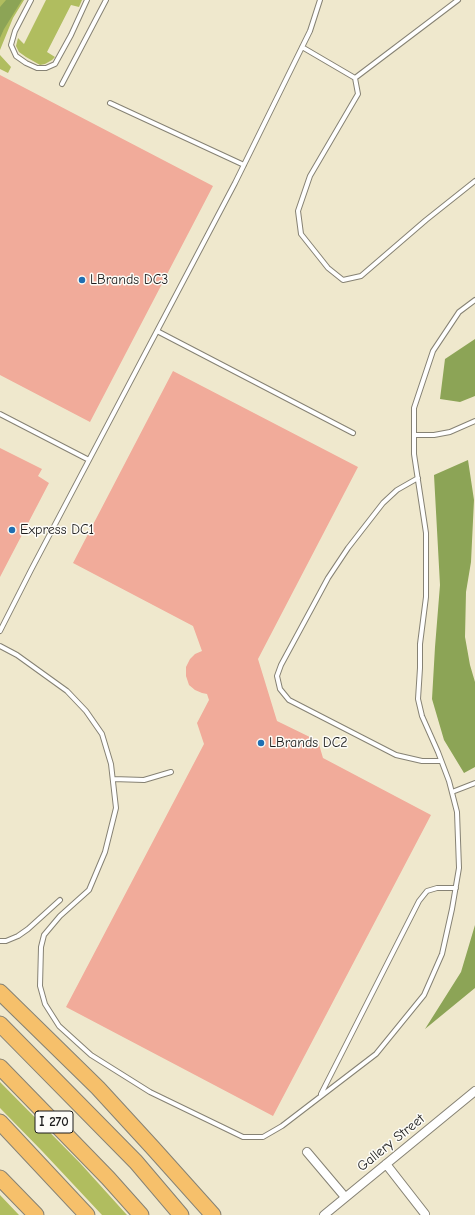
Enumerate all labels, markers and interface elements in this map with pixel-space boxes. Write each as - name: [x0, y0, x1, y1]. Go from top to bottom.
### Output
- place label: LBrands DC3: [90, 272, 168, 288]
- marker: LBrands DC3: [77, 275, 87, 285]
- place label: Express DC1: [20, 522, 94, 538]
- marker: Express DC1: [7, 525, 17, 535]
- place label: LBrands DC2: [269, 735, 348, 751]
- marker: LBrands DC2: [256, 738, 266, 748]
- road number: I 270: [35, 1111, 73, 1133]
- street label: Gallery Street: [354, 1111, 428, 1175]

